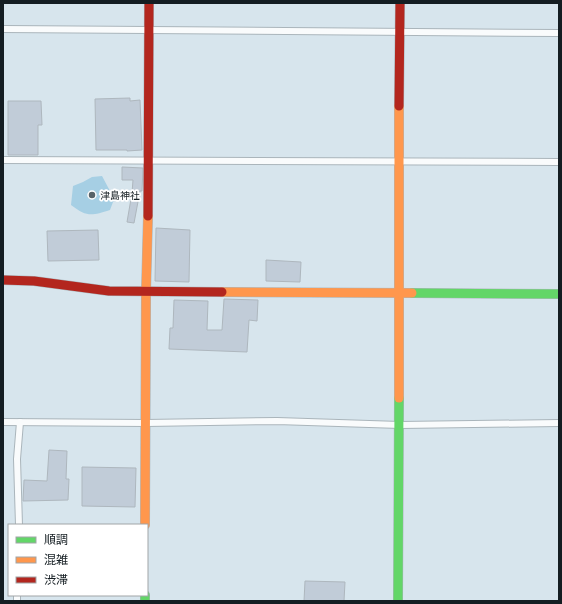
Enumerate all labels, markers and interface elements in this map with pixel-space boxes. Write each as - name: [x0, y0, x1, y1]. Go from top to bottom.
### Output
- marker: 津島神社: [87, 190, 97, 200]
- place label: 津島神社: [100, 190, 140, 201]
- legend: [8, 524, 148, 596]
- text: 順調: [44, 533, 68, 547]
- text: 混雑: [44, 553, 68, 567]
- text: 渋滞: [44, 573, 68, 587]

